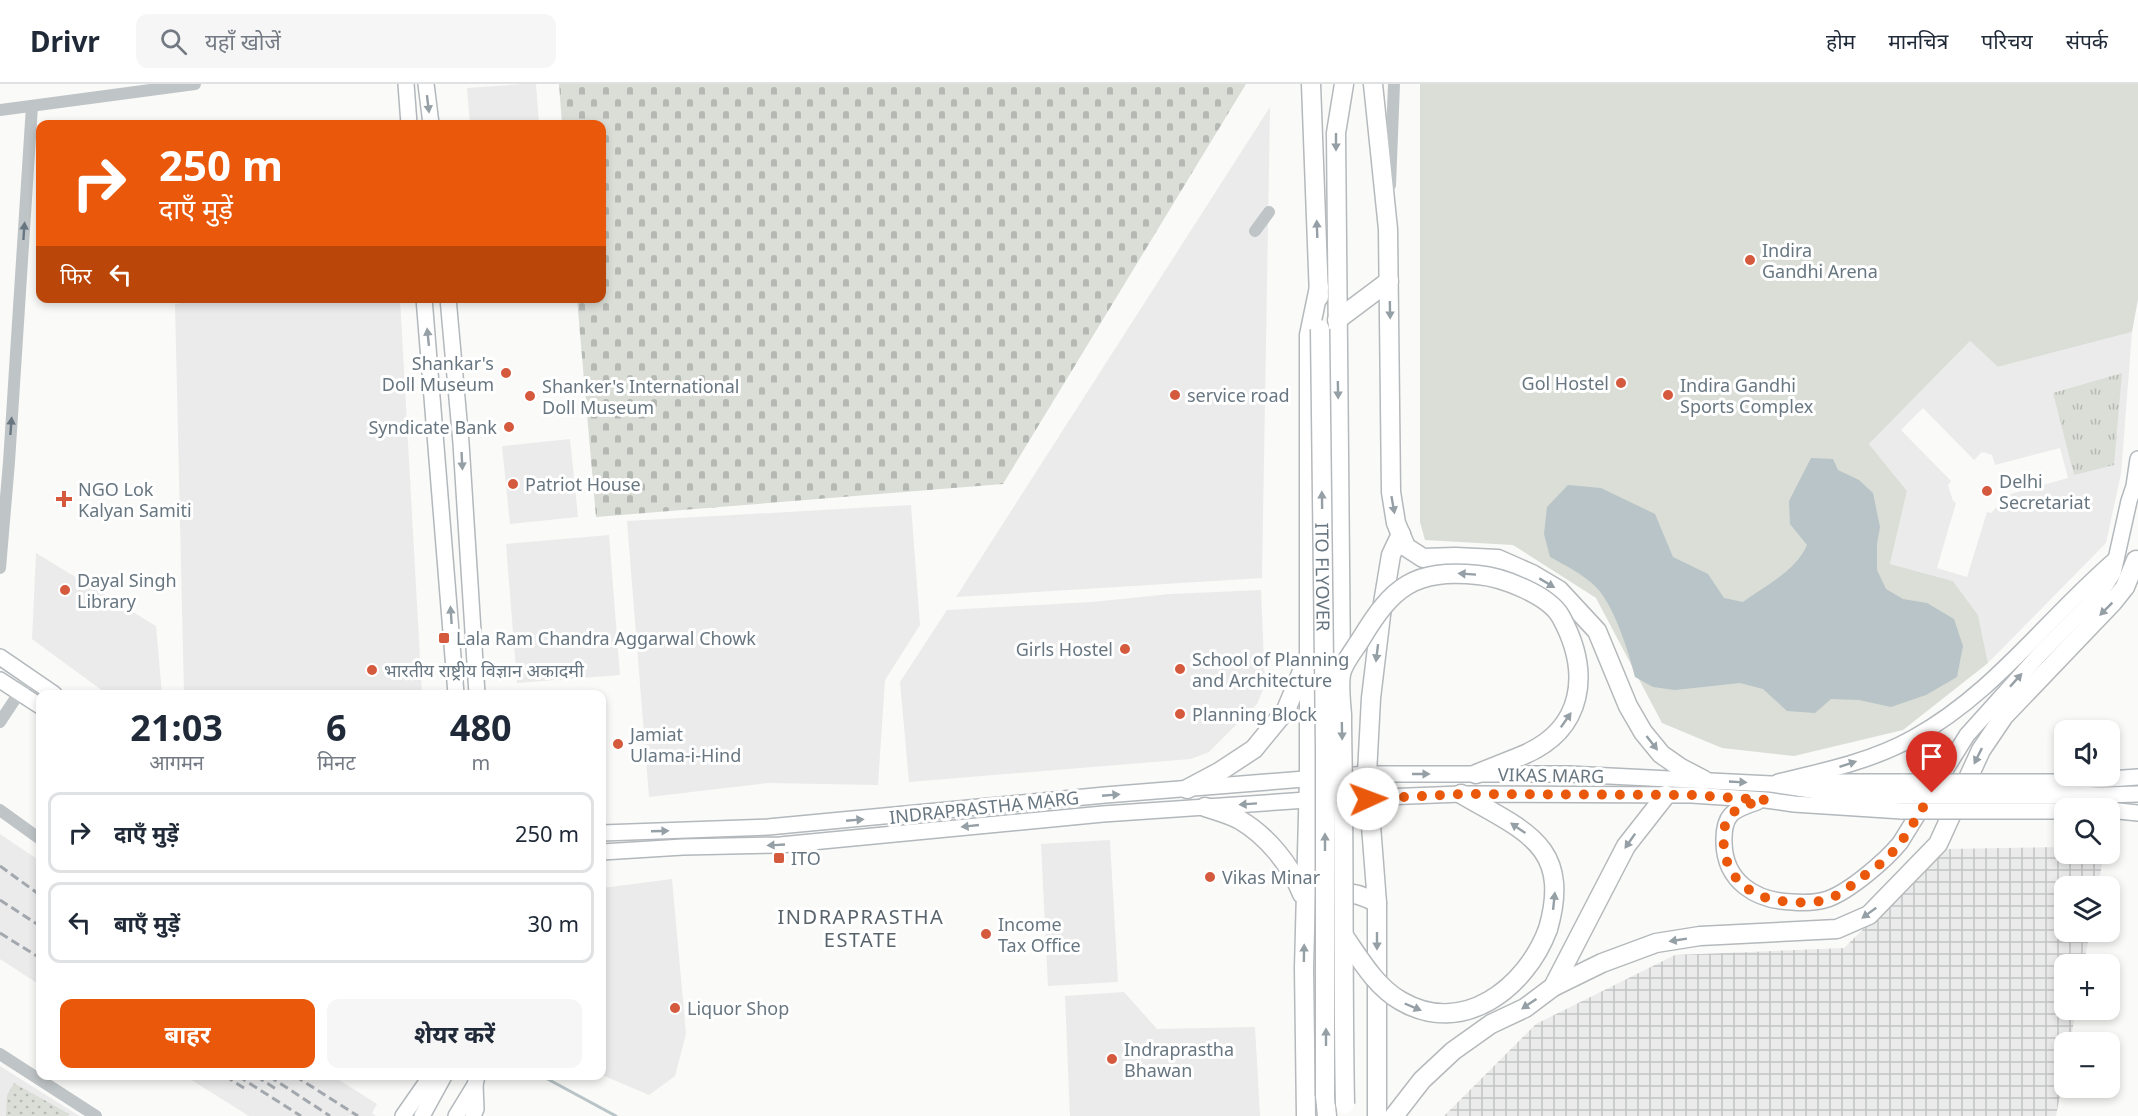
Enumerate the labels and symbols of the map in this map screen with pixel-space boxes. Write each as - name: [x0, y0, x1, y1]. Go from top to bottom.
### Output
- one-way arrow: [424, 95, 433, 114]
- one-way arrow: [1331, 132, 1341, 151]
- one-way arrow: [1312, 219, 1321, 238]
- one-way arrow: [19, 222, 29, 241]
- place label: Indira Gandhi Arena: [1762, 238, 1878, 283]
- marker: Indira Gandhi Arena: [1743, 253, 1757, 267]
- one-way arrow: [1385, 300, 1395, 319]
- one-way arrow: [423, 328, 433, 347]
- place label: Shankar's Doll Museum: [382, 351, 494, 396]
- marker: Shankar's Doll Museum: [499, 366, 513, 380]
- place label: Gol Hostel: [1522, 371, 1609, 395]
- place label: Indira Gandhi Sports Complex: [1680, 373, 1814, 418]
- place label: Shanker's International Doll Museum: [542, 374, 739, 419]
- marker: Gol Hostel: [1614, 376, 1628, 390]
- one-way arrow: [1333, 381, 1343, 400]
- place label: service road: [1187, 383, 1290, 407]
- marker: service road: [1168, 388, 1182, 402]
- marker: Indira Gandhi Sports Complex: [1661, 388, 1675, 402]
- marker: Shanker's International Doll Museum: [523, 389, 537, 403]
- place label: Syndicate Bank: [368, 415, 497, 439]
- one-way arrow: [7, 416, 16, 435]
- marker: Syndicate Bank: [502, 420, 516, 434]
- one-way arrow: [458, 452, 467, 471]
- place label: Delhi Secretariat: [1999, 469, 2091, 514]
- place label: Patriot House: [525, 472, 641, 496]
- place label: NGO Lok Kalyan Samiti: [78, 477, 192, 522]
- marker: Patriot House: [506, 477, 520, 491]
- marker: Delhi Secretariat: [1980, 484, 1994, 498]
- marker: NGO Lok Kalyan Samiti: [55, 490, 73, 508]
- one-way arrow: [1317, 491, 1327, 510]
- one-way arrow: [1389, 495, 1398, 514]
- street label: ITO FLYOVER: [1310, 523, 1336, 631]
- place label: Dayal Singh Library: [77, 568, 177, 613]
- one-way arrow: [1457, 570, 1476, 579]
- one-way arrow: [1539, 578, 1556, 588]
- marker: Dayal Singh Library: [58, 583, 72, 597]
- one-way arrow: [2099, 602, 2113, 617]
- one-way arrow: [446, 606, 455, 625]
- place label: Lala Ram Chandra Aggarwal Chowk: [456, 626, 756, 650]
- marker: Lala Ram Chandra Aggarwal Chowk: [437, 631, 451, 645]
- place label: Girls Hostel: [1016, 637, 1113, 661]
- marker: Girls Hostel: [1118, 642, 1132, 656]
- one-way arrow: [1372, 643, 1381, 662]
- place label: School of Planning and Architecture: [1192, 647, 1349, 692]
- place label: भारतीय राष्ट्रीय विज्ञान अकादमी: [384, 658, 584, 682]
- marker: School of Planning and Architecture: [1173, 662, 1187, 676]
- marker: भारतीय राष्ट्रीय विज्ञान अकादमी: [365, 663, 379, 677]
- one-way arrow: [2009, 673, 2022, 688]
- place label: Planning Block: [1192, 702, 1317, 726]
- marker: Planning Block: [1173, 707, 1187, 721]
- one-way arrow: [1560, 712, 1572, 728]
- one-way arrow: [1337, 721, 1347, 740]
- place label: Jamiat Ulama-i-Hind: [628, 722, 741, 767]
- pin: [1906, 731, 1957, 793]
- one-way arrow: [1646, 735, 1659, 751]
- marker: Jamiat Ulama-i-Hind: [611, 737, 625, 751]
- one-way arrow: [1974, 747, 1983, 764]
- one-way arrow: [1839, 759, 1857, 768]
- street label: VIKAS MARG: [1498, 762, 1604, 788]
- position arrow: [1336, 767, 1400, 831]
- one-way arrow: [1412, 769, 1431, 779]
- one-way arrow: [1728, 777, 1747, 786]
- street label: INDRAPRASTHA MARG: [888, 785, 1080, 829]
- one-way arrow: [1102, 790, 1121, 800]
- one-way arrow: [1239, 799, 1258, 809]
- one-way arrow: [845, 815, 864, 824]
- one-way arrow: [961, 821, 980, 831]
- one-way arrow: [1510, 822, 1526, 834]
- one-way arrow: [650, 826, 669, 835]
- one-way arrow: [1624, 832, 1636, 848]
- one-way arrow: [1320, 833, 1330, 852]
- one-way arrow: [767, 840, 786, 849]
- place label: ITO: [791, 846, 821, 870]
- marker: ITO: [772, 851, 786, 865]
- place label: Vikas Minar: [1222, 865, 1321, 889]
- marker: Vikas Minar: [1203, 870, 1217, 884]
- one-way arrow: [1549, 891, 1559, 910]
- district label: INDRAPRASTHA ESTATE: [778, 903, 944, 953]
- one-way arrow: [1861, 907, 1877, 919]
- place label: Income Tax Office: [998, 912, 1081, 957]
- marker: Income Tax Office: [979, 927, 993, 941]
- one-way arrow: [1372, 931, 1382, 950]
- one-way arrow: [1669, 935, 1688, 944]
- one-way arrow: [1299, 943, 1309, 962]
- place label: Liquor Shop: [687, 996, 789, 1020]
- one-way arrow: [1520, 999, 1537, 1010]
- marker: Liquor Shop: [668, 1001, 682, 1015]
- one-way arrow: [1405, 1002, 1423, 1012]
- one-way arrow: [1321, 1028, 1331, 1047]
- place label: Indraprastha Bhawan: [1124, 1037, 1234, 1082]
- marker: Indraprastha Bhawan: [1105, 1052, 1119, 1066]

